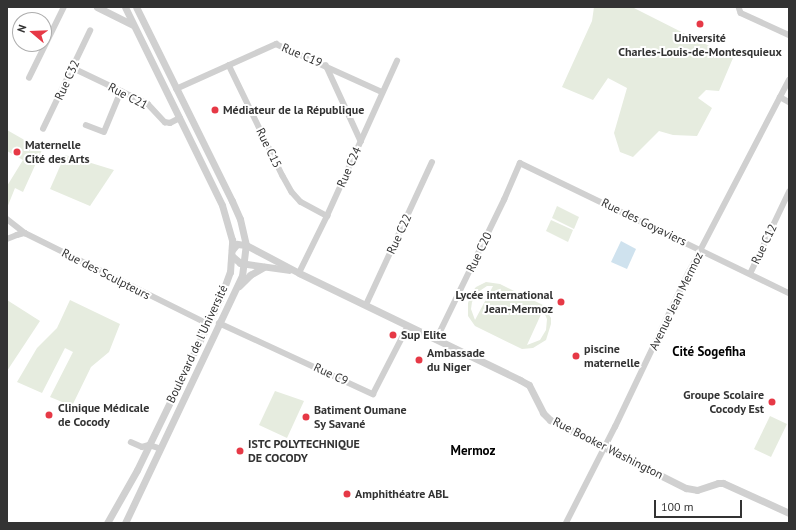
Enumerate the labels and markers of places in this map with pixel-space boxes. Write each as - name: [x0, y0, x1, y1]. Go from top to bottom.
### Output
- marker: Université Charles-Louis-de-Montesquieux: [695, 19, 705, 29]
- place label: Université Charles-Louis-de-Montesquieux: [618, 31, 782, 59]
- place label: Médiateur de la République: [223, 103, 364, 117]
- marker: Médiateur de la République: [210, 105, 220, 115]
- place label: Maternelle Cité des Arts: [25, 138, 90, 166]
- marker: Maternelle Cité des Arts: [12, 147, 22, 157]
- place label: Lycée international Jean-Mermoz: [455, 288, 553, 316]
- marker: Lycée international Jean-Mermoz: [556, 297, 566, 307]
- place label: Sup Elite: [401, 328, 447, 342]
- marker: Sup Elite: [388, 330, 398, 340]
- place label: piscine maternelle: [584, 342, 640, 370]
- place label: Ambassade du Niger: [427, 346, 485, 374]
- marker: piscine maternelle: [571, 351, 581, 361]
- marker: Ambassade du Niger: [414, 355, 424, 365]
- place label: Groupe Scolaire Cocody Est: [683, 388, 764, 416]
- marker: Groupe Scolaire Cocody Est: [767, 397, 777, 407]
- place label: Clinique Médicale de Cocody: [58, 401, 149, 429]
- place label: Batiment Oumane Sy Savané: [314, 403, 407, 431]
- marker: Clinique Médicale de Cocody: [43, 409, 55, 421]
- marker: Batiment Oumane Sy Savané: [301, 412, 311, 422]
- place label: ISTC POLYTECHNIQUE DE COCODY: [248, 437, 360, 465]
- marker: ISTC POLYTECHNIQUE DE COCODY: [235, 446, 245, 456]
- place label: Amphithéatre ABL: [355, 487, 449, 501]
- marker: Amphithéatre ABL: [342, 489, 352, 499]

